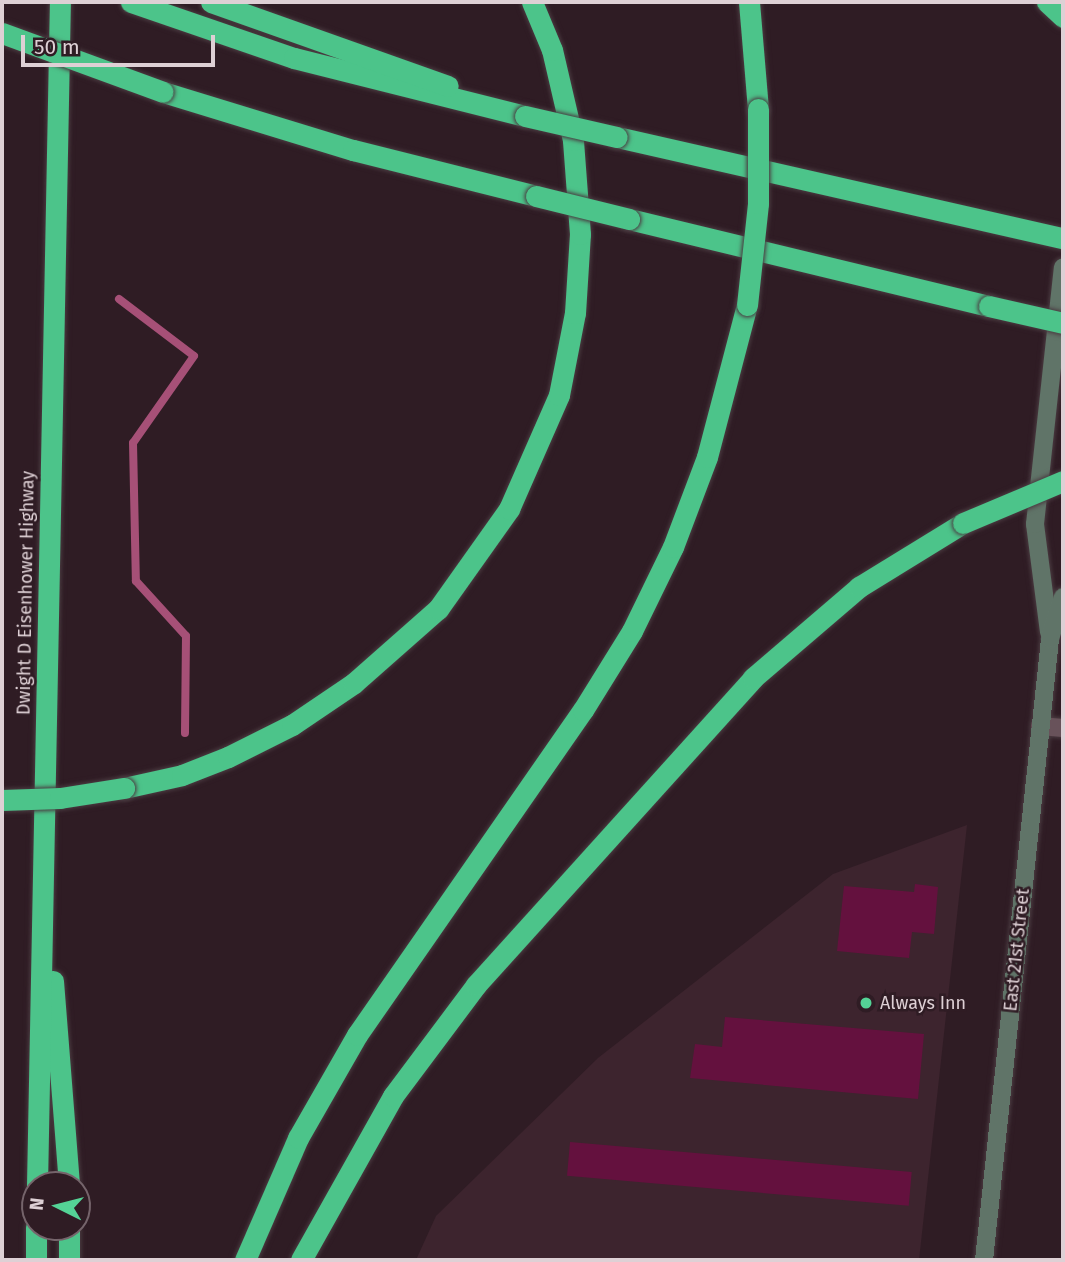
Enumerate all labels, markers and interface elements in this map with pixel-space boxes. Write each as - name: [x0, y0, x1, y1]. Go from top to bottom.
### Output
- scale bar: [24, 21, 219, 65]
- text: 50 m: [34, 34, 80, 60]
- street label: Dwight D Eisenhower Highway: [13, 471, 39, 715]
- street label: East 21st Street: [1000, 887, 1034, 1013]
- place label: Always Inn: [880, 992, 966, 1014]
- marker: Always Inn: [858, 995, 874, 1011]
- north arrow: [21, 1171, 91, 1241]
- text: N: [25, 1196, 49, 1211]

